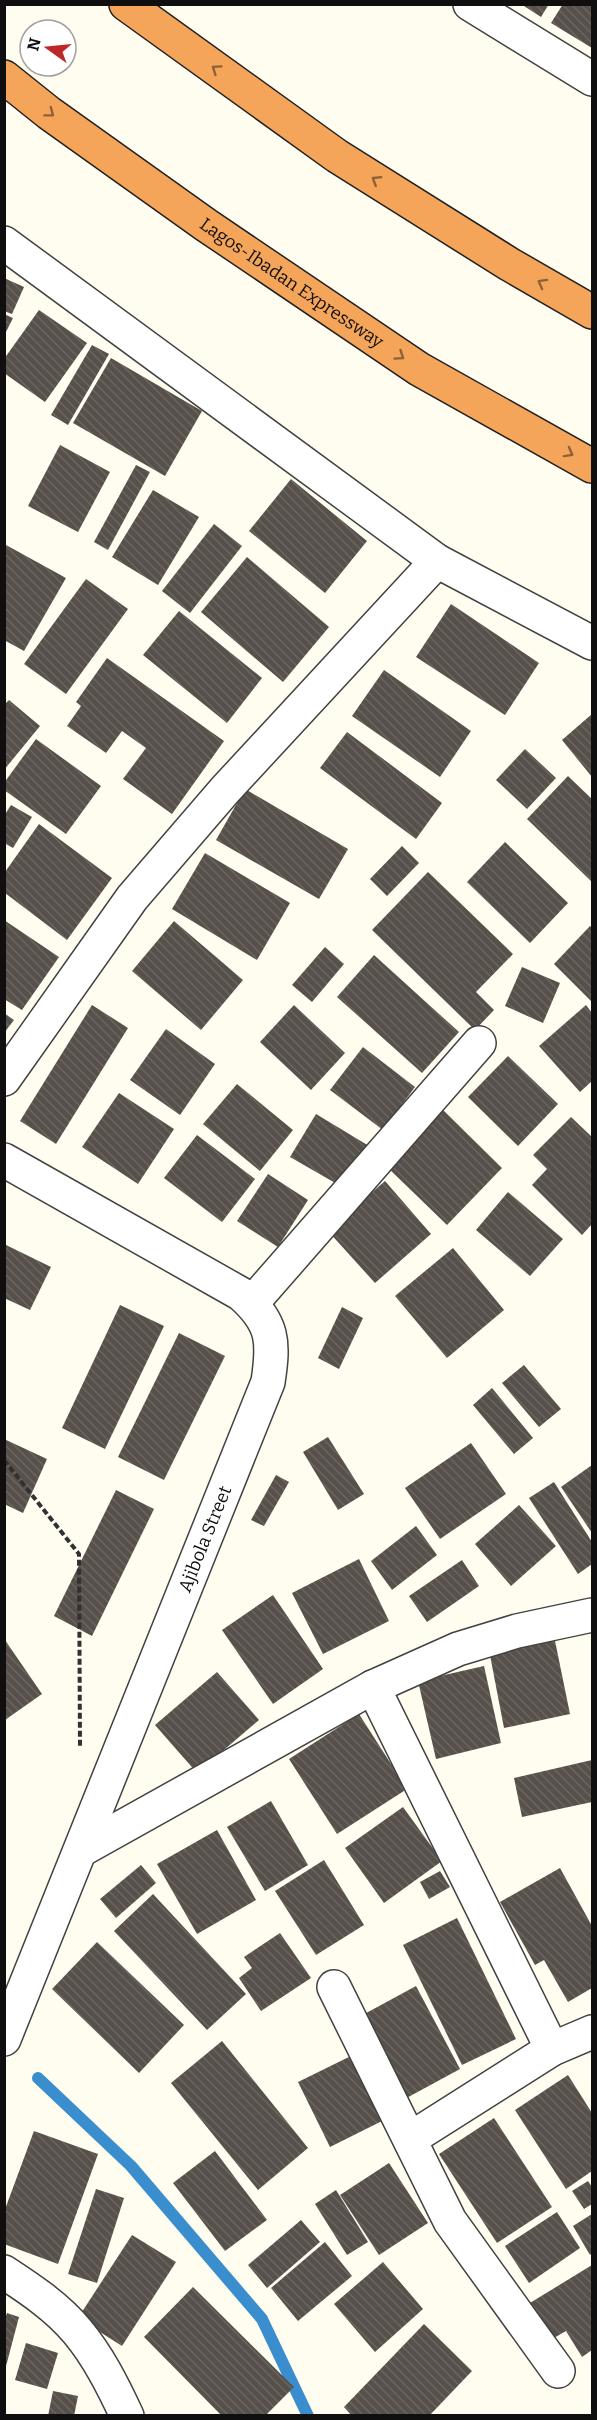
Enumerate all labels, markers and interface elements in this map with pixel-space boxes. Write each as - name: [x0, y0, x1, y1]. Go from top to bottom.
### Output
- north arrow: [18, 18, 78, 78]
- text: N: [23, 36, 45, 53]
- one-way arrow: [211, 65, 222, 76]
- one-way arrow: [44, 106, 55, 117]
- one-way arrow: [372, 176, 382, 188]
- street label: Lagos-Ibadan Expressway: [196, 213, 388, 353]
- one-way arrow: [537, 279, 548, 290]
- one-way arrow: [393, 349, 404, 360]
- one-way arrow: [563, 446, 573, 457]
- street label: Ajibola Street: [174, 1482, 236, 1595]

